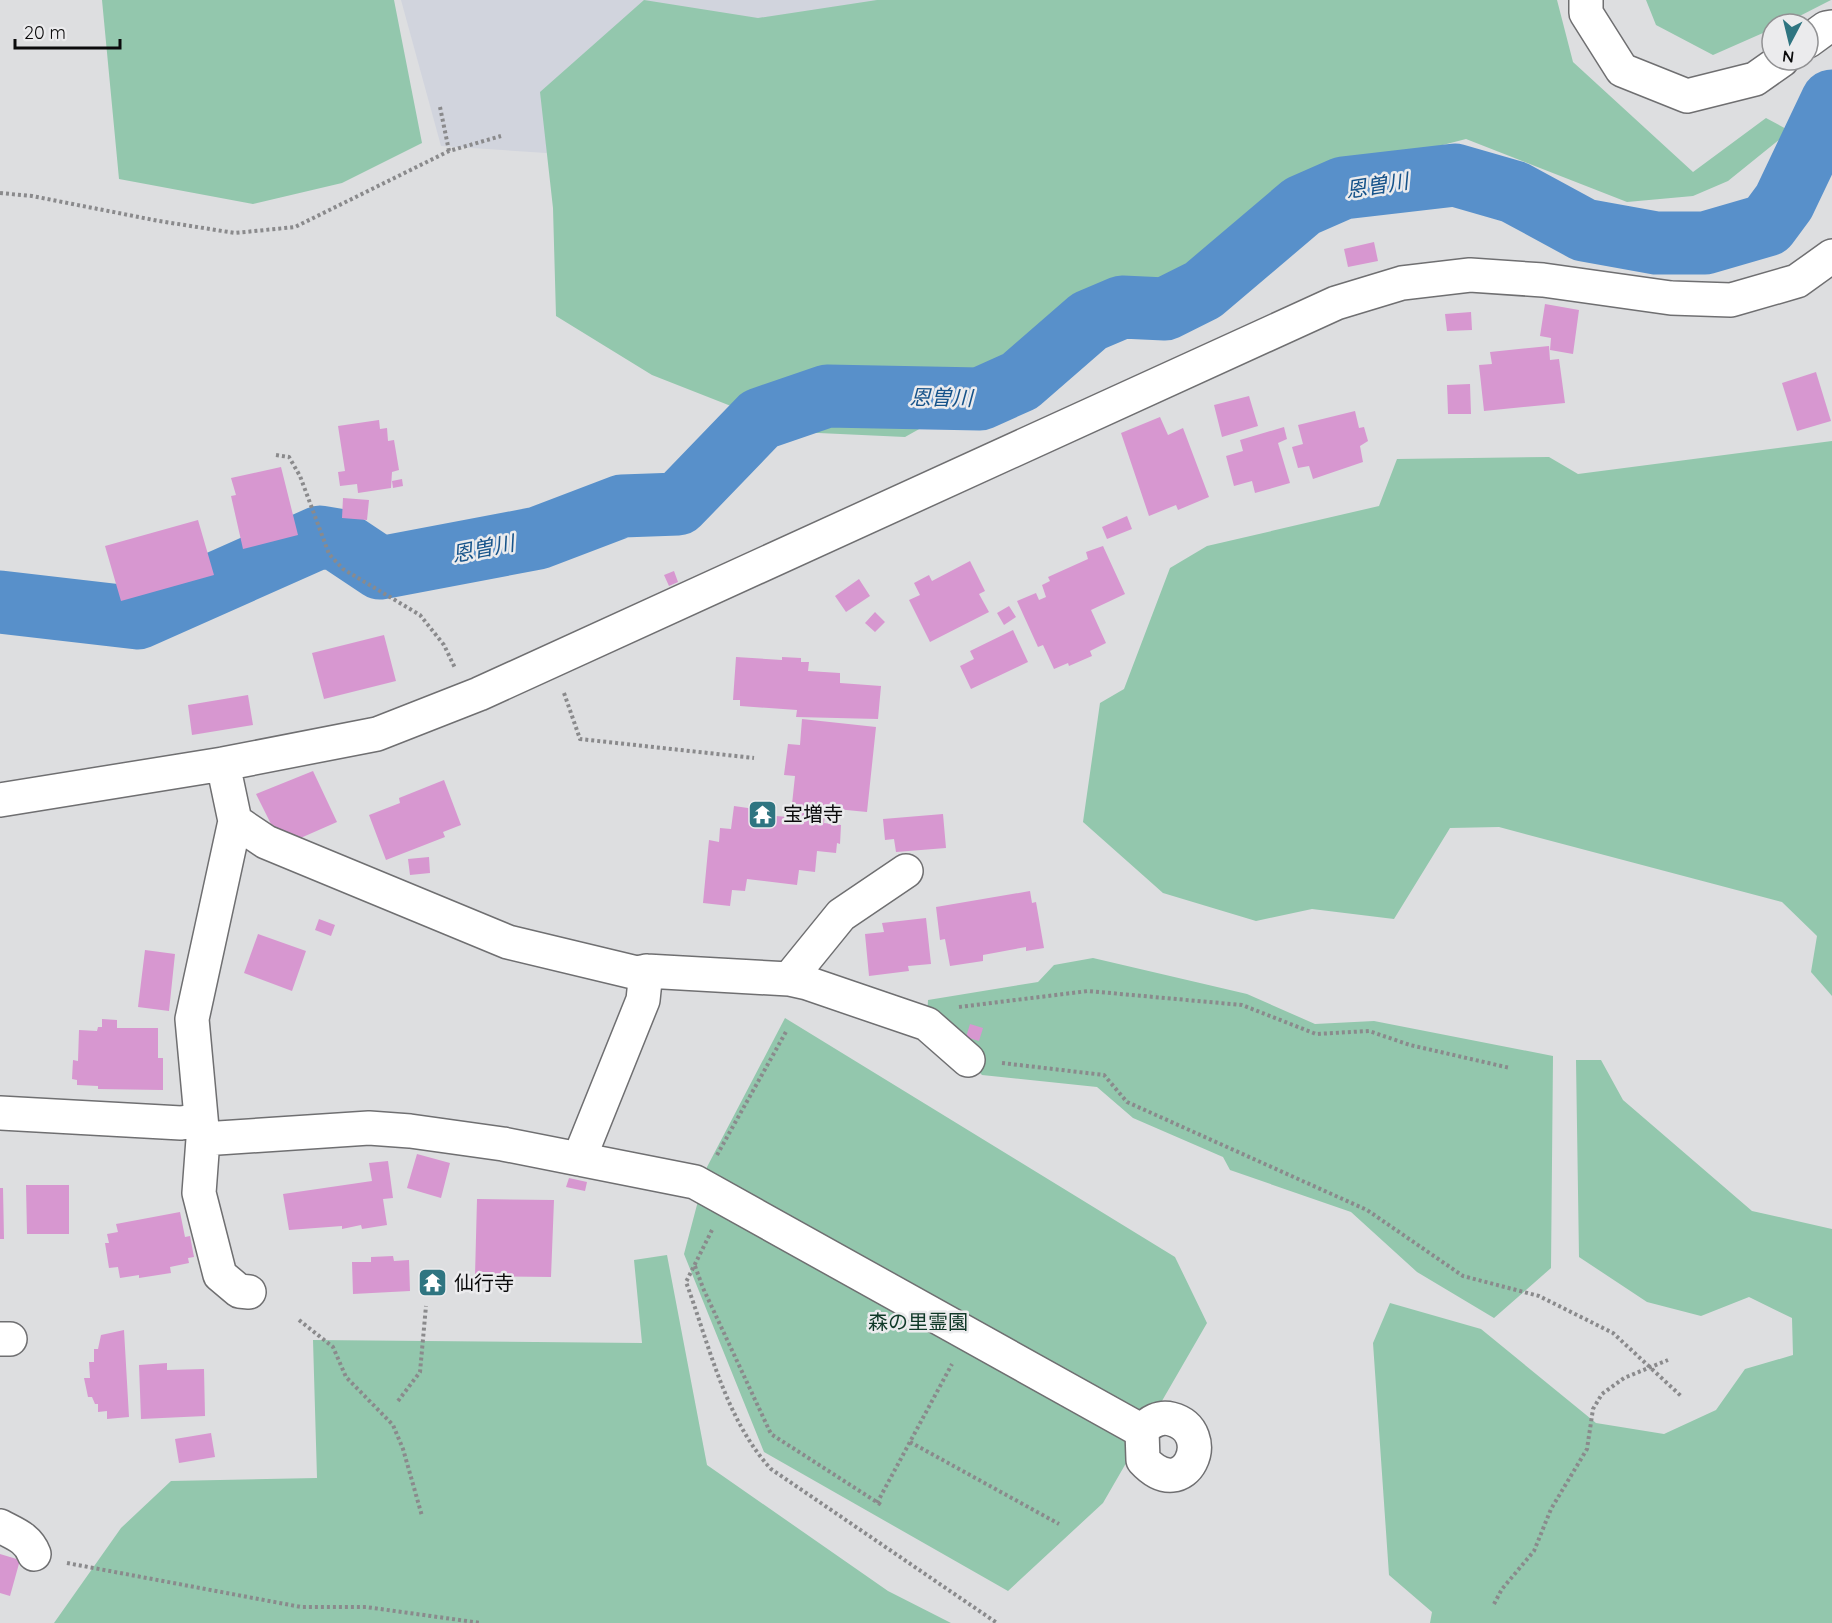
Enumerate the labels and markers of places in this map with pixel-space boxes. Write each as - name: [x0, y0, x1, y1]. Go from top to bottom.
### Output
- temple icon: 宝増寺: [746, 798, 778, 830]
- place label: 宝増寺: [783, 801, 843, 826]
- temple icon: 仙行寺: [417, 1267, 449, 1299]
- place label: 仙行寺: [454, 1270, 514, 1295]

